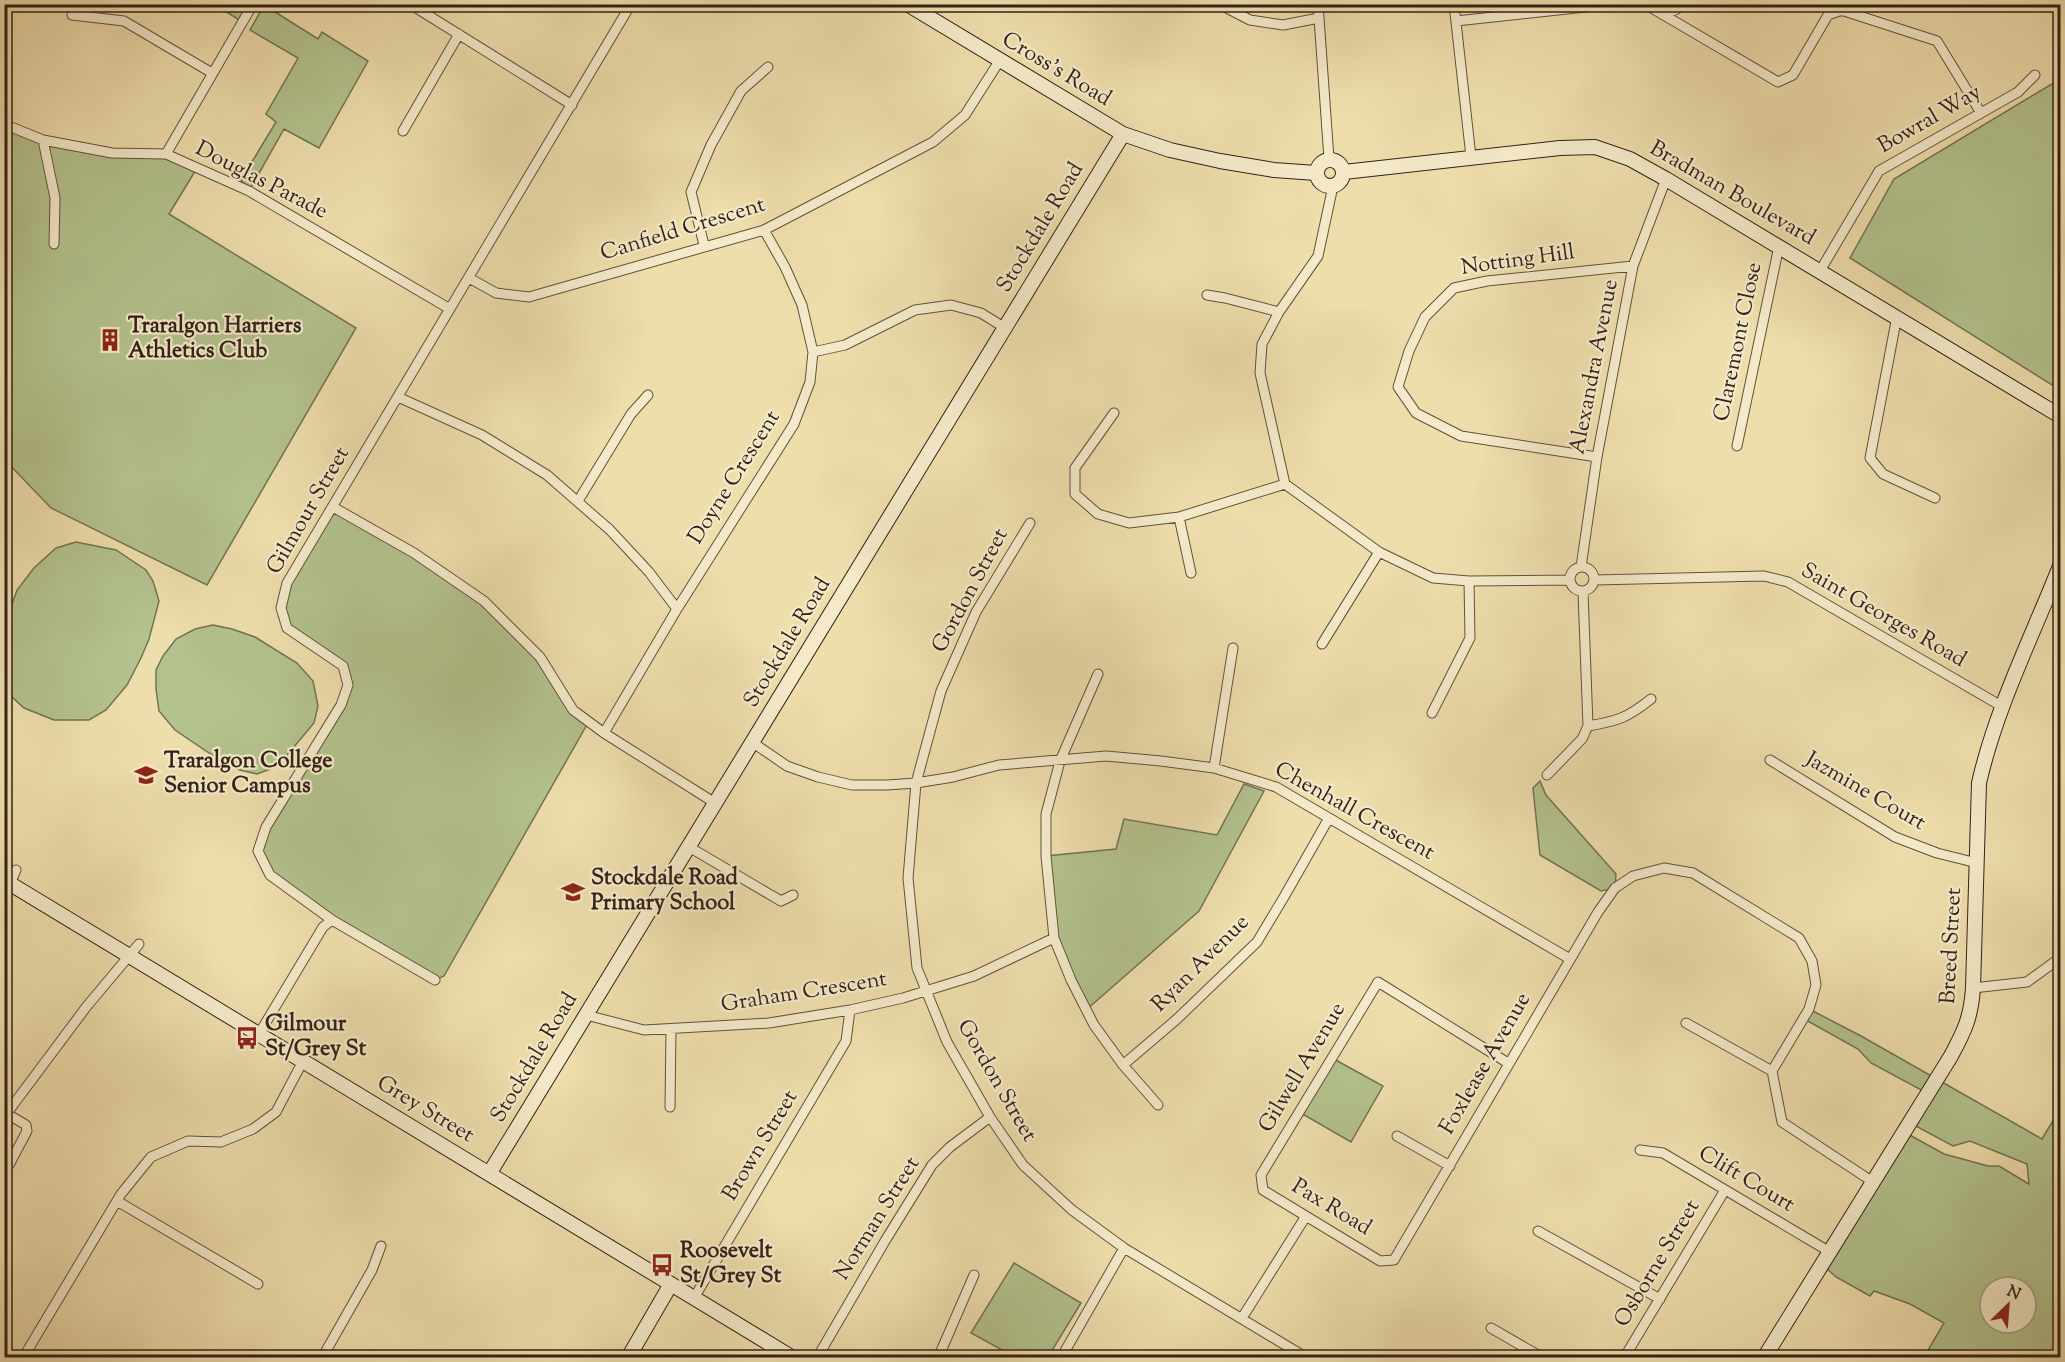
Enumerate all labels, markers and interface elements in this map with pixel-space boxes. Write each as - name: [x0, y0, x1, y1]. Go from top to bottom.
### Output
- street label: Cross's Road: [995, 25, 1117, 115]
- street label: Bowral Way: [1872, 77, 1988, 163]
- street label: Bradman Boulevard: [1643, 133, 1821, 255]
- street label: Douglas Parade: [189, 134, 333, 228]
- street label: Stockdale Road: [989, 157, 1093, 299]
- street label: Canfield Crescent: [597, 190, 770, 270]
- street label: Notting Hill: [1459, 237, 1577, 285]
- street label: Claremont Close: [1707, 260, 1771, 424]
- street label: Alexandra Avenue: [1562, 277, 1628, 457]
- place label: Traralgon Harriers Athletics Club: [128, 311, 302, 368]
- building icon: Traralgon Harriers Athletics Club: [97, 327, 123, 353]
- street label: Doyne Crescent: [681, 404, 789, 551]
- street label: Gilmour Street: [259, 441, 359, 581]
- street label: Gordon Street: [925, 523, 1018, 659]
- street label: Saint Georges Road: [1794, 555, 1972, 677]
- street label: Stockdale Road: [736, 572, 840, 714]
- street label: Jazmine Court: [1798, 744, 1932, 840]
- place label: Traralgon College Senior Campus: [164, 746, 333, 803]
- street label: Chenhall Crescent: [1268, 755, 1440, 870]
- school or university icon: Traralgon College Senior Campus: [133, 762, 159, 788]
- place label: Stockdale Road Primary School: [591, 863, 739, 920]
- school or university icon: Stockdale Road Primary School: [560, 879, 586, 905]
- street label: Breed Street: [1933, 887, 1971, 1005]
- street label: Ryan Avenue: [1145, 908, 1257, 1020]
- street label: Graham Crescent: [719, 964, 890, 1022]
- street label: Stockdale Road: [483, 987, 587, 1129]
- street label: Foxlease Avenue: [1432, 987, 1540, 1141]
- street label: Gilwell Avenue: [1252, 997, 1354, 1139]
- place label: Gilmour St/Grey St: [265, 1009, 367, 1066]
- street label: Gordon Street: [948, 1014, 1044, 1149]
- bus stop icon: Gilmour St/Grey St: [234, 1025, 260, 1051]
- street label: Grey Street: [370, 1068, 480, 1152]
- street label: Brown Street: [715, 1084, 807, 1208]
- street label: Clift Court: [1692, 1139, 1801, 1222]
- street label: Norman Street: [827, 1151, 929, 1287]
- street label: Pax Road: [1285, 1172, 1377, 1244]
- street label: Osborne Street: [1607, 1194, 1709, 1334]
- place label: Roosevelt St/Grey St: [680, 1236, 782, 1293]
- bus stop icon: Roosevelt St/Grey St: [649, 1252, 675, 1278]
- north arrow: [1978, 1275, 2038, 1335]
- text: N: [2003, 1281, 2024, 1307]

